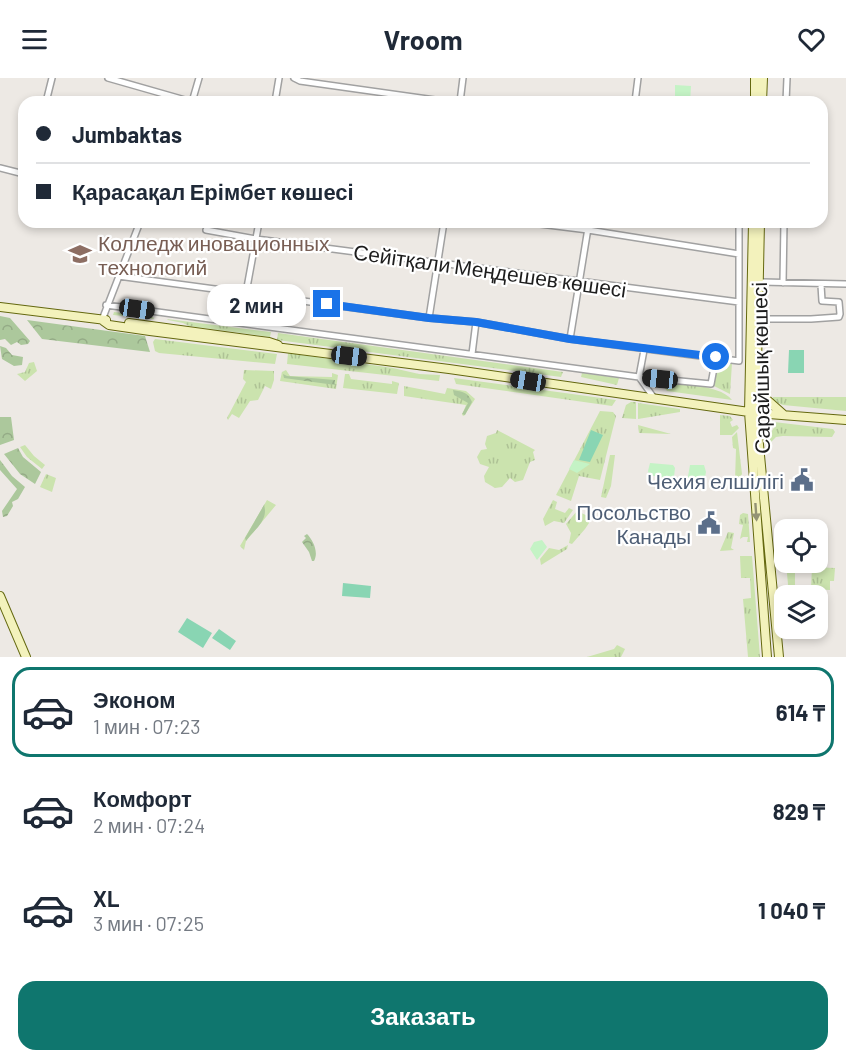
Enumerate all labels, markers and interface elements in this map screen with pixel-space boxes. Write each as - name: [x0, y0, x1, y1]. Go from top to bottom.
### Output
- icon: menu: [18, 23, 51, 56]
- text: Vroom: [384, 23, 462, 55]
- icon: heart: [795, 23, 828, 56]
- text: Jumbaktas: [72, 121, 182, 147]
- text: Қарасақал Ерімбет көшесі: [72, 178, 354, 204]
- place label: Колледж иновационных технологий: [98, 230, 330, 279]
- street label: Сейітқали Меңдешев көшесі: [352, 238, 628, 302]
- school or university icon: Колледж иновационных технологий: [67, 241, 93, 267]
- street label: Сарайшық көшесі: [746, 282, 774, 454]
- callout: 2 мин: [207, 283, 306, 325]
- route end: [313, 290, 340, 317]
- text: 2 мин: [229, 293, 284, 317]
- car: [118, 298, 156, 320]
- route start: [702, 343, 729, 370]
- car: [330, 345, 368, 367]
- car: [641, 368, 679, 390]
- car: [509, 369, 547, 393]
- public building icon: Чехия елшілігі: [789, 467, 815, 493]
- place label: Чехия елшілігі: [647, 468, 784, 493]
- place label: Посольство Канады: [576, 499, 691, 548]
- one-way arrow: [751, 502, 761, 521]
- public building icon: Посольство Канады: [696, 510, 722, 536]
- map controls: [774, 519, 828, 639]
- button: locate: [774, 519, 828, 573]
- button: layers: [774, 585, 828, 639]
- icon: car: [21, 685, 75, 739]
- text: Эконом: [93, 686, 176, 712]
- text: 614 ₸: [776, 699, 825, 725]
- text: 1 мин · 07:23: [93, 714, 201, 738]
- icon: car: [21, 784, 75, 838]
- text: Комфорт: [93, 785, 192, 811]
- text: 829 ₸: [773, 798, 825, 824]
- text: 2 мин · 07:24: [93, 813, 205, 837]
- icon: car: [21, 883, 75, 937]
- text: XL: [93, 885, 119, 911]
- text: 1 040 ₸: [758, 897, 825, 923]
- text: 3 мин · 07:25: [93, 911, 204, 935]
- button: Заказать: [18, 981, 828, 1050]

